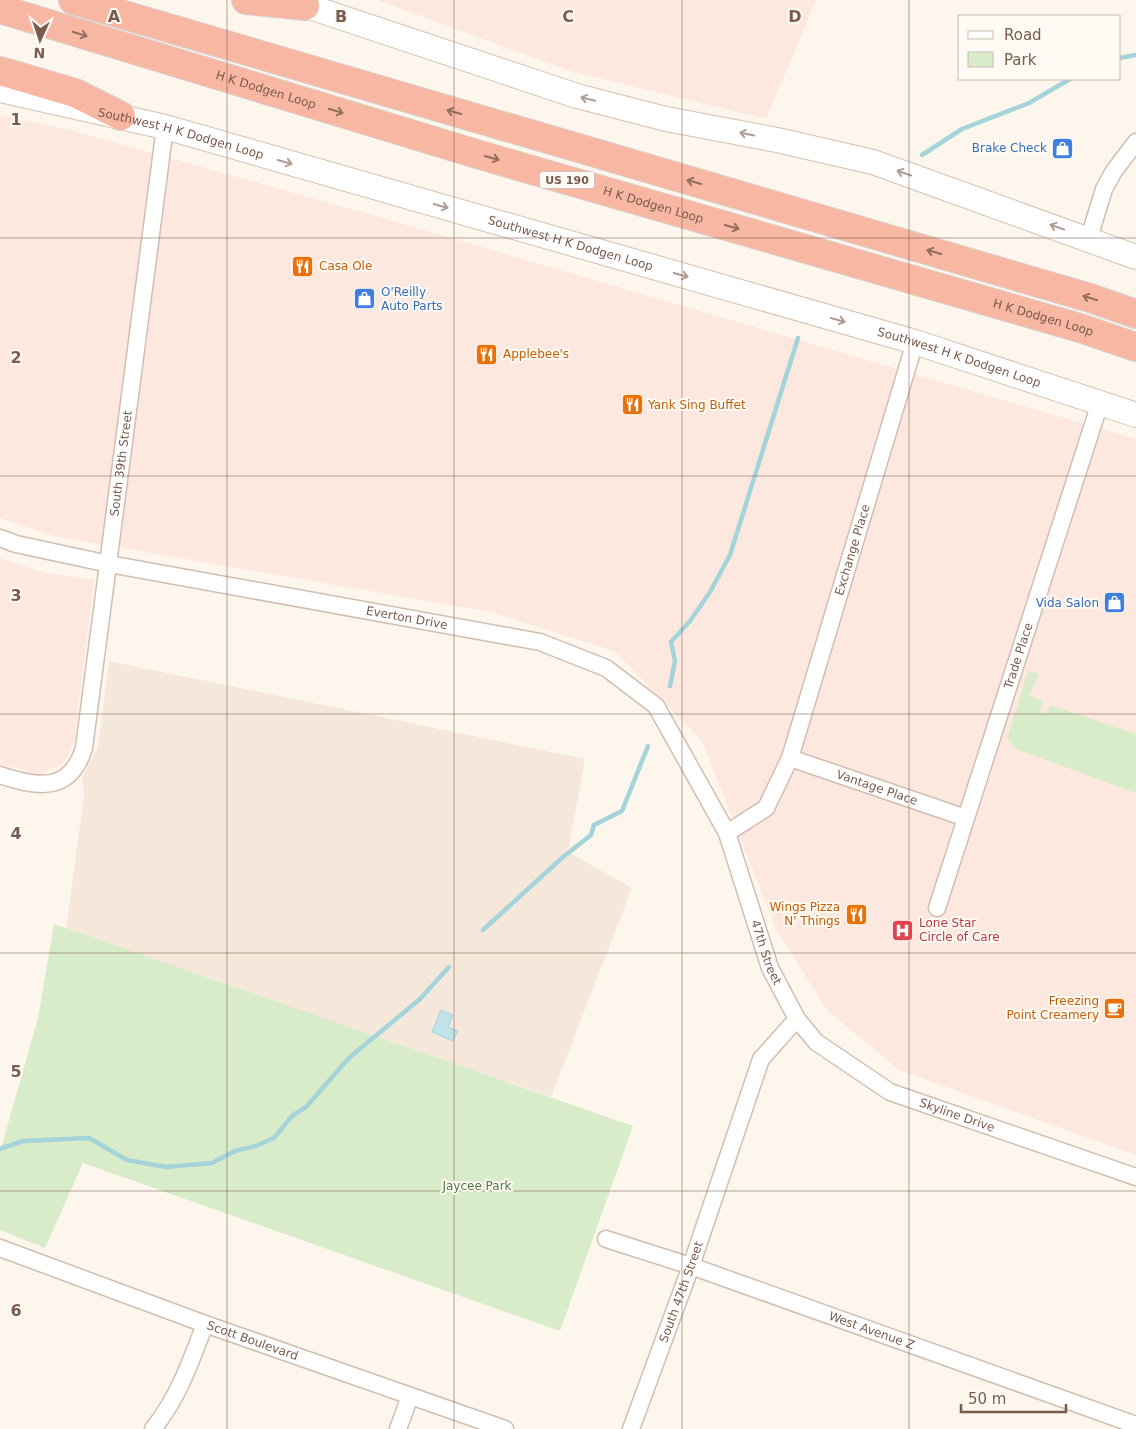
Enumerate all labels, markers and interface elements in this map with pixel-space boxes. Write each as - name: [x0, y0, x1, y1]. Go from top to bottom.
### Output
- text: A: [108, 7, 121, 26]
- text: B: [335, 7, 347, 26]
- text: C: [562, 7, 574, 26]
- text: D: [788, 7, 802, 26]
- north arrow: [15, 15, 65, 65]
- legend: [958, 15, 1121, 80]
- text: Road: [1004, 26, 1042, 44]
- one-way arrow: [71, 30, 87, 40]
- text: N: [33, 45, 46, 61]
- text: Park: [1004, 51, 1037, 69]
- street label: H K Dodgen Loop: [214, 68, 318, 112]
- one-way arrow: [581, 94, 597, 103]
- street label: Southwest H K Dodgen Loop: [97, 105, 265, 162]
- one-way arrow: [447, 106, 463, 116]
- one-way arrow: [328, 107, 344, 117]
- text: 1: [10, 110, 22, 129]
- one-way arrow: [739, 129, 755, 139]
- shop icon: Brake Check: [1051, 136, 1075, 160]
- place label: Brake Check: [972, 141, 1047, 155]
- one-way arrow: [483, 154, 499, 163]
- one-way arrow: [276, 157, 292, 167]
- one-way arrow: [896, 168, 912, 178]
- road number: US 190: [540, 172, 594, 188]
- one-way arrow: [687, 176, 703, 186]
- street label: H K Dodgen Loop: [601, 184, 705, 226]
- one-way arrow: [433, 202, 449, 212]
- street label: Southwest H K Dodgen Loop: [486, 213, 655, 274]
- one-way arrow: [1050, 222, 1066, 232]
- one-way arrow: [723, 223, 739, 233]
- one-way arrow: [927, 247, 943, 257]
- restaurant icon: Casa Ole: [291, 254, 315, 278]
- place label: Casa Ole: [319, 259, 372, 273]
- one-way arrow: [673, 271, 689, 280]
- place label: O'Reilly Auto Parts: [381, 285, 443, 313]
- shop icon: O'Reilly Auto Parts: [353, 287, 377, 311]
- one-way arrow: [1083, 293, 1098, 302]
- street label: H K Dodgen Loop: [991, 296, 1095, 339]
- one-way arrow: [829, 315, 845, 325]
- street label: Southwest H K Dodgen Loop: [876, 325, 1043, 390]
- restaurant icon: Applebee's: [475, 342, 499, 366]
- place label: Applebee's: [503, 347, 569, 361]
- text: 2: [10, 348, 22, 367]
- restaurant icon: Yank Sing Buffet: [620, 393, 644, 417]
- place label: Yank Sing Buffet: [647, 398, 746, 412]
- street label: South 39th Street: [107, 409, 135, 517]
- street label: Exchange Place: [832, 503, 873, 597]
- text: 3: [10, 586, 22, 605]
- shop icon: Vida Salon: [1103, 591, 1127, 615]
- place label: Vida Salon: [1036, 596, 1099, 610]
- street label: Everton Drive: [365, 604, 449, 632]
- street label: Trade Place: [1001, 621, 1036, 692]
- street label: Vantage Place: [835, 767, 920, 808]
- text: 4: [10, 824, 22, 843]
- place label: Wings Pizza N' Things: [770, 900, 840, 928]
- restaurant icon: Wings Pizza N' Things: [844, 902, 868, 926]
- place label: Lone Star Circle of Care: [919, 916, 1000, 944]
- street label: 47th Street: [748, 918, 785, 987]
- hospital icon: Lone Star Circle of Care: [891, 918, 915, 942]
- place label: Freezing Point Creamery: [1006, 994, 1099, 1022]
- cafe icon: Freezing Point Creamery: [1103, 996, 1127, 1020]
- text: 5: [10, 1062, 22, 1081]
- street label: Skyline Drive: [918, 1096, 997, 1135]
- park label: Jaycee Park: [441, 1179, 512, 1193]
- street label: South 47th Street: [656, 1239, 706, 1344]
- text: 6: [10, 1301, 22, 1320]
- street label: West Avenue Z: [827, 1309, 916, 1352]
- street label: Scott Boulevard: [205, 1318, 300, 1363]
- scale bar: [961, 1382, 1066, 1414]
- text: 50 m: [968, 1390, 1006, 1408]

